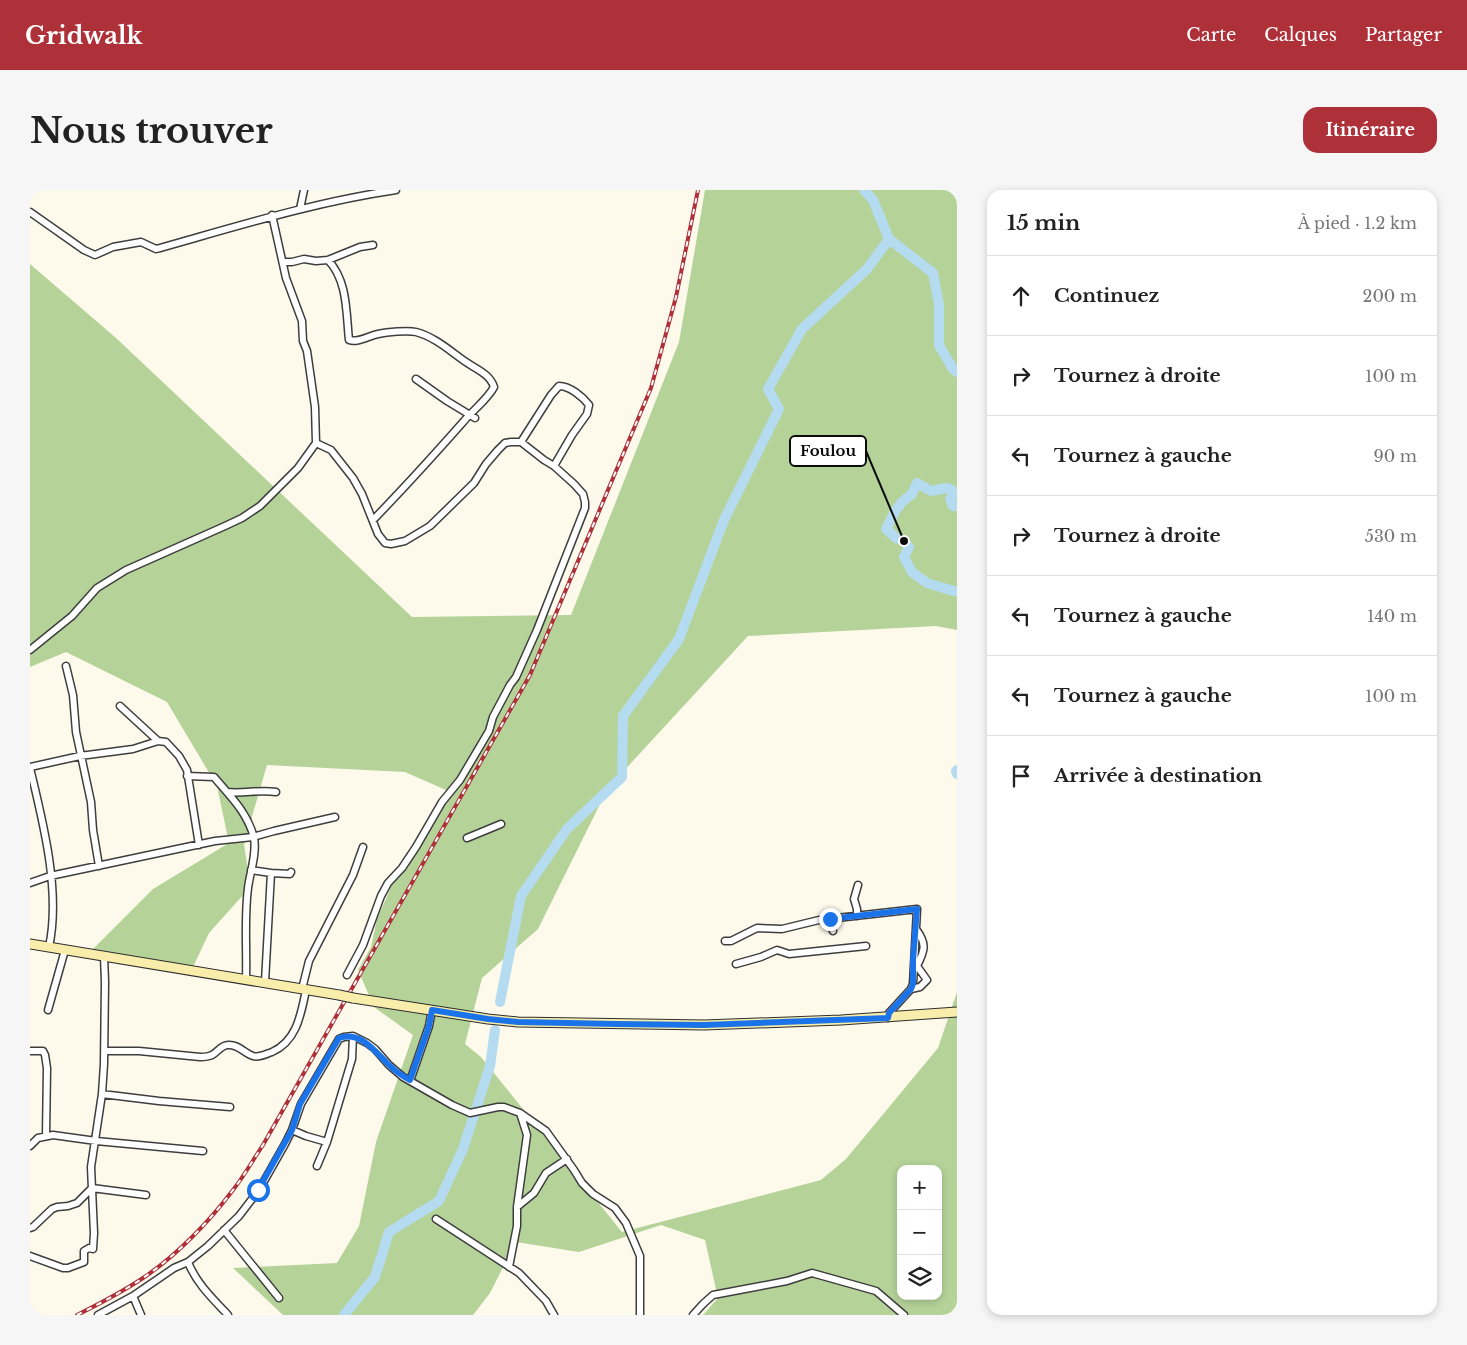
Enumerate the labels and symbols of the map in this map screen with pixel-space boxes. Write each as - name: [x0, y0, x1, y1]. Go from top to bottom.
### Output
- callout: Foulou: [790, 436, 866, 466]
- text: Foulou: [800, 441, 856, 460]
- route end: [819, 908, 842, 931]
- route start: [247, 1179, 270, 1202]

